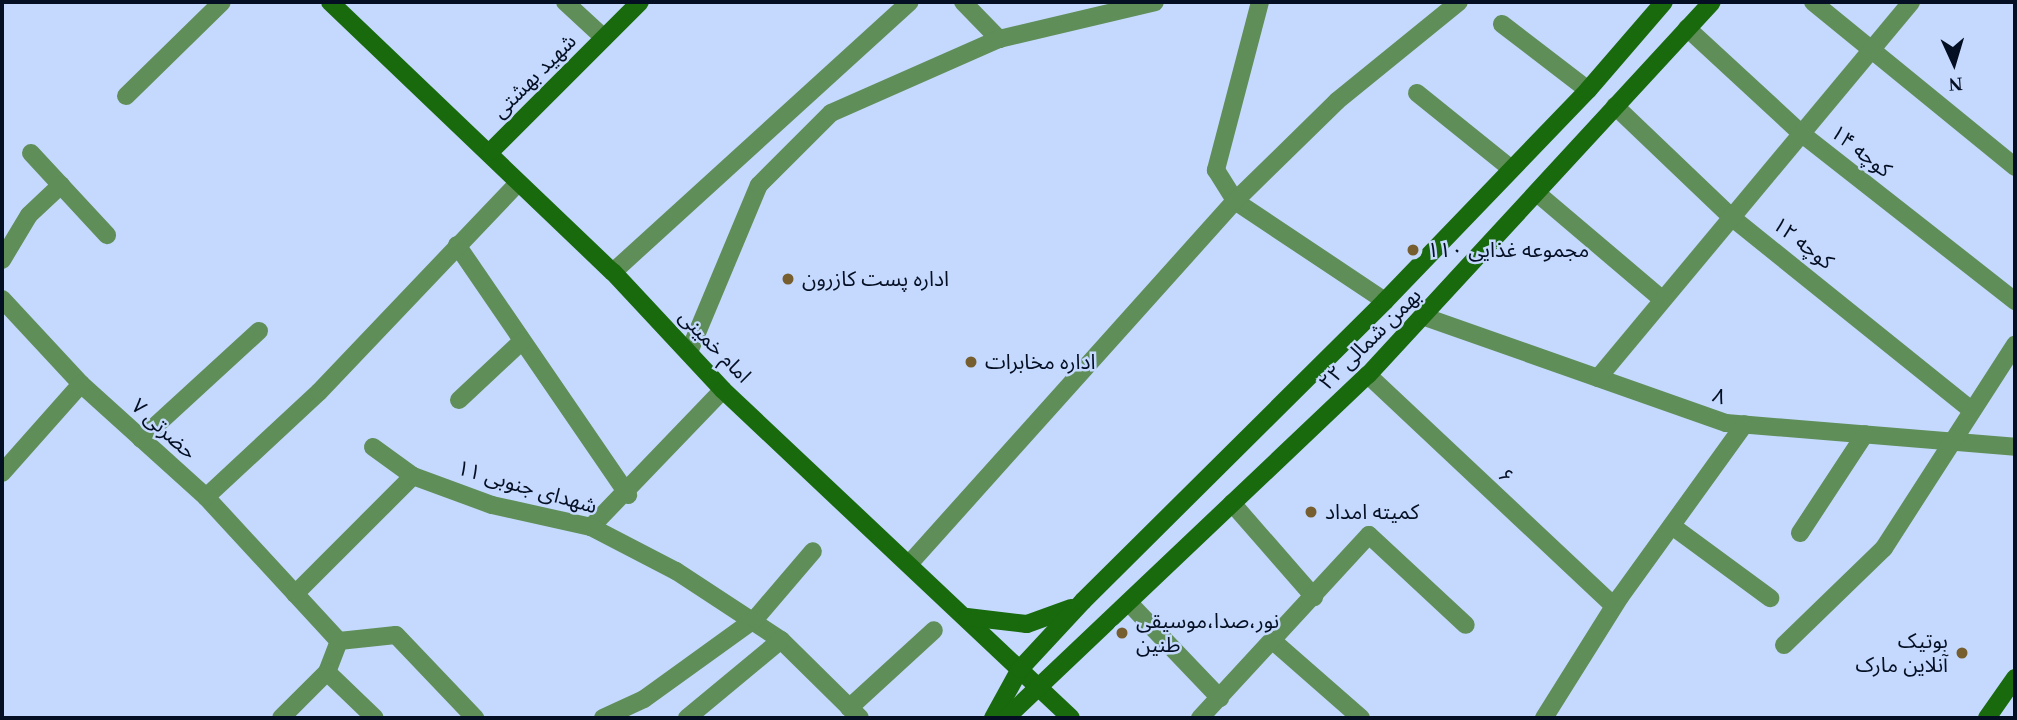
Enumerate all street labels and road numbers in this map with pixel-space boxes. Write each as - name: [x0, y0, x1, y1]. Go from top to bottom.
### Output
- street label: شهید بهشتی: [487, 29, 581, 123]
- street label: کوچه ۱۴: [1825, 119, 1897, 183]
- street label: کوچه ۱۲: [1767, 211, 1839, 275]
- street label: ۲۲ بهمن شمالی: [1314, 283, 1426, 395]
- street label: امام خمینی: [674, 304, 756, 388]
- street label: ۸: [1709, 382, 1729, 410]
- street label: حضرتی ۷: [126, 393, 202, 465]
- street label: ۱۱ شهدای جنوبی: [454, 455, 600, 519]
- street label: ۶: [1493, 463, 1519, 489]

